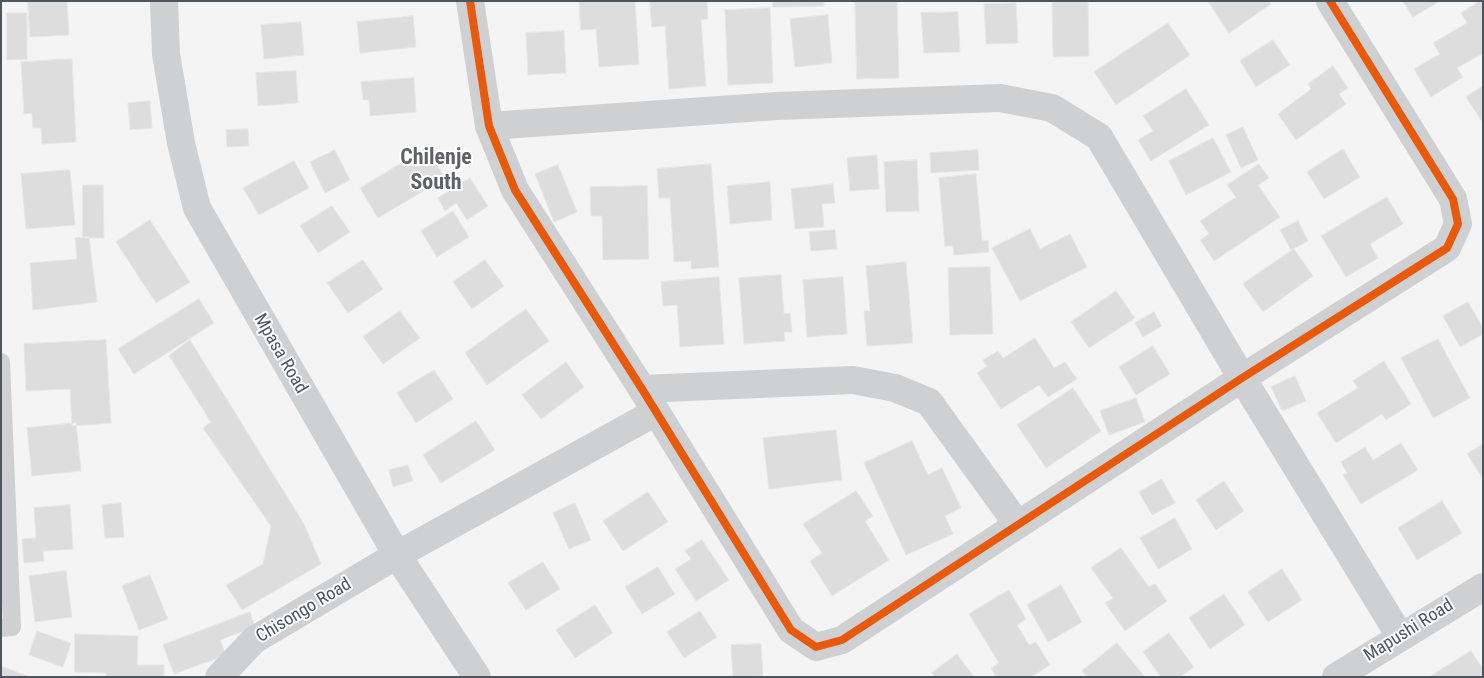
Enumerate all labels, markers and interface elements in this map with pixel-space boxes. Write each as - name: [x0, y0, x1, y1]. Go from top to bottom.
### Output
- district label: Chilenje South: [400, 145, 472, 196]
- street label: Mpasa Road: [249, 310, 311, 398]
- street label: Chisongo Road: [253, 574, 355, 648]
- street label: Mapushi Road: [1360, 595, 1458, 667]

